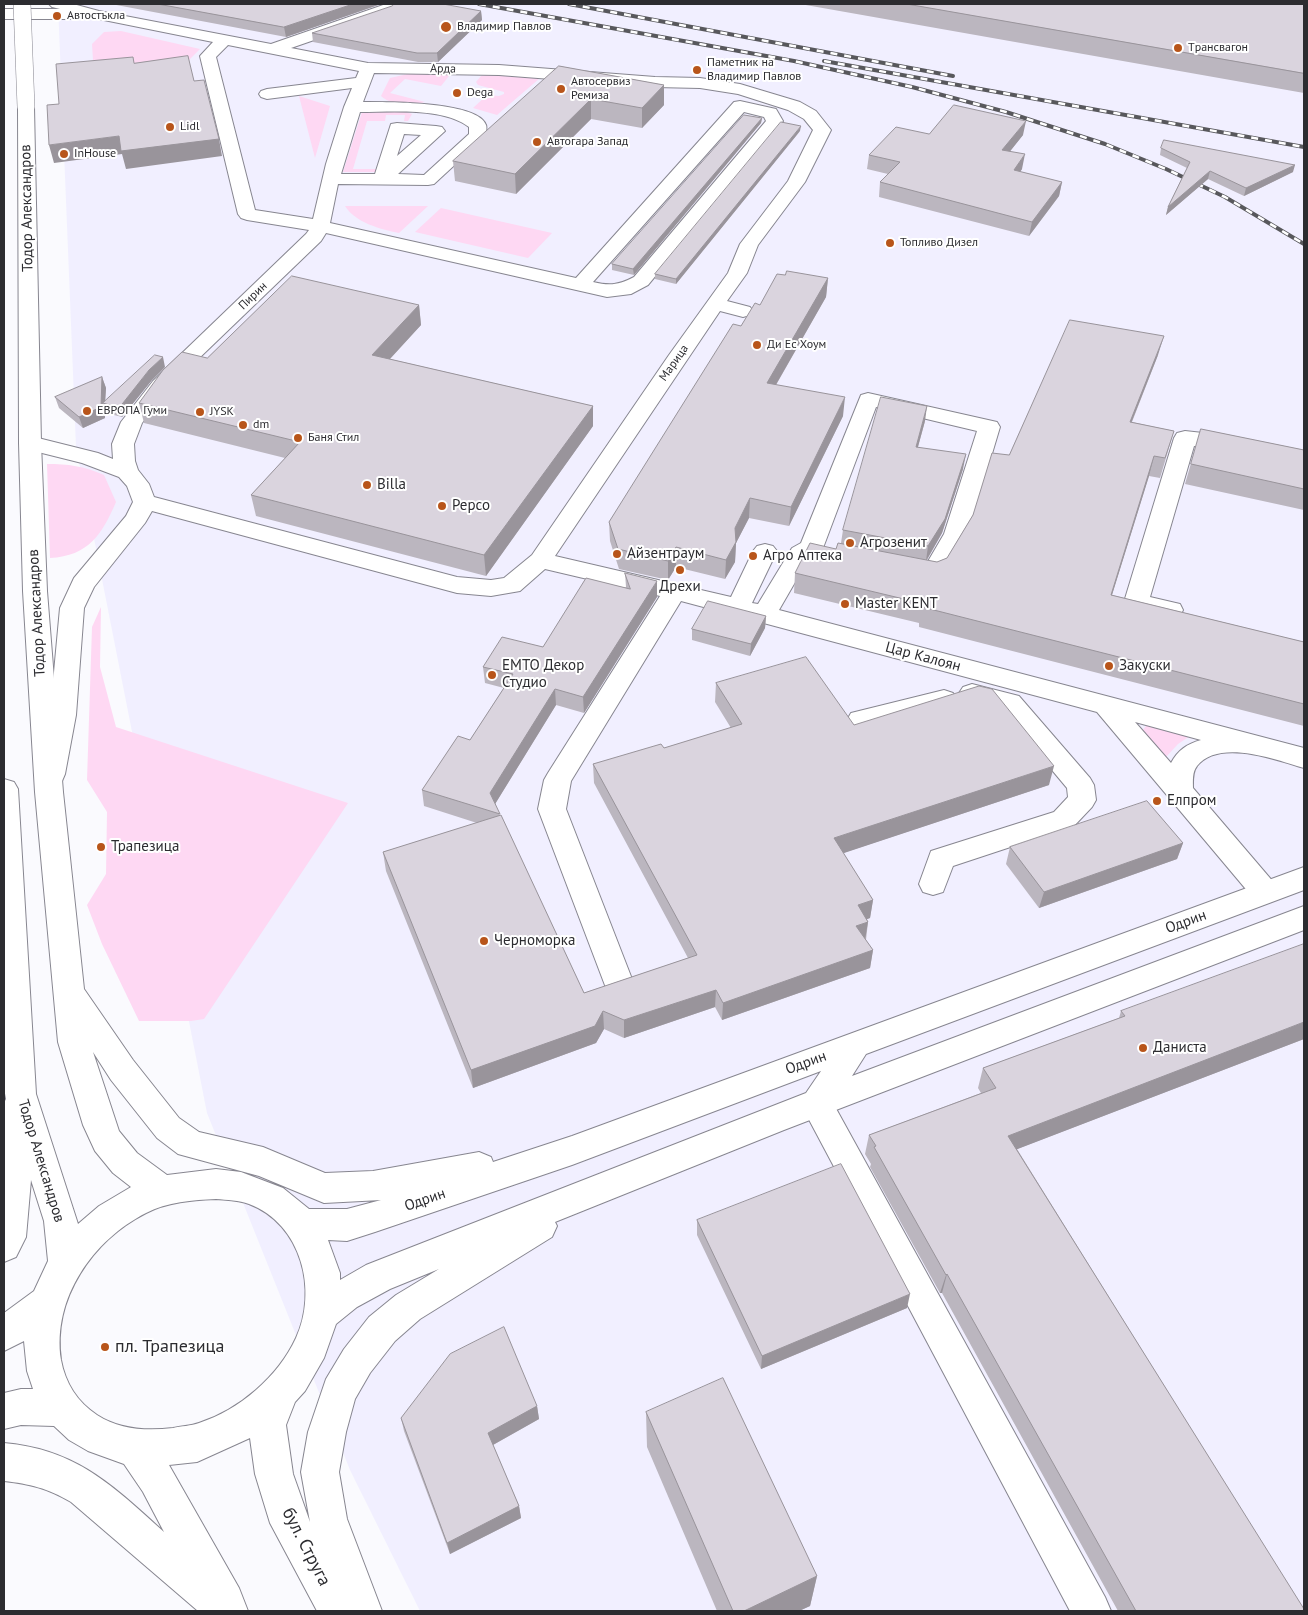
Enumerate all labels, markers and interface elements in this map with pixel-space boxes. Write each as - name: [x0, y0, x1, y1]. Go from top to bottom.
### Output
- place label: Автостъкла: [67, 9, 125, 23]
- marker: Автостъкла: [51, 10, 63, 22]
- marker: Владимир Павлов: [439, 20, 453, 34]
- place label: Владимир Павлов: [457, 20, 551, 34]
- place label: Tрансвагон: [1188, 41, 1248, 55]
- marker: Tрансвагон: [1172, 42, 1184, 54]
- place label: Паметник на Владимир Павлов: [707, 56, 801, 84]
- street label: Арда: [430, 62, 456, 76]
- marker: Паметник на Владимир Павлов: [691, 64, 703, 76]
- place label: Автосервиз Ремиза: [571, 75, 631, 103]
- marker: Автосервиз Ремиза: [555, 83, 567, 95]
- place label: Dega: [467, 86, 493, 100]
- marker: Dega: [451, 87, 463, 99]
- place label: Lidl: [180, 120, 199, 134]
- marker: Lidl: [164, 121, 176, 133]
- place label: Автогара Запад: [547, 135, 628, 149]
- marker: Автогара Запад: [531, 136, 543, 148]
- street label: Тодор Александров: [17, 144, 37, 272]
- place label: InHouse: [74, 147, 116, 161]
- marker: InHouse: [58, 148, 70, 160]
- place label: Топливо Дизел: [900, 236, 978, 250]
- marker: Топливо Дизел: [884, 237, 896, 249]
- street label: Пирин: [236, 279, 270, 313]
- place label: Ди Ес Хоум: [767, 338, 826, 352]
- marker: Ди Ес Хоум: [751, 339, 763, 351]
- street label: Марица: [656, 342, 692, 384]
- place label: ЕВРОПА Гуми: [97, 404, 167, 418]
- marker: ЕВРОПА Гуми: [81, 405, 93, 417]
- place label: JYSK: [210, 405, 234, 419]
- marker: JYSK: [194, 406, 206, 418]
- place label: dm: [253, 418, 269, 432]
- marker: dm: [237, 419, 249, 431]
- place label: Баня Стил: [308, 431, 359, 445]
- marker: Баня Стил: [292, 432, 304, 444]
- place label: Billa: [377, 476, 406, 494]
- marker: Billa: [361, 479, 373, 491]
- place label: Pepco: [452, 497, 490, 515]
- marker: Pepco: [436, 500, 448, 512]
- place label: Агрозенит: [860, 534, 927, 552]
- marker: Агрозенит: [844, 537, 856, 549]
- place label: Айзентраум: [627, 545, 704, 563]
- place label: Агро Аптека: [763, 547, 842, 565]
- marker: Айзентраум: [611, 548, 623, 560]
- street label: Тодор Александров: [25, 549, 49, 677]
- marker: Агро Аптека: [747, 550, 759, 562]
- marker: Дрехи: [674, 564, 686, 576]
- place label: Дрехи: [659, 578, 701, 596]
- place label: Master KENT: [855, 595, 938, 613]
- marker: Master KENT: [839, 598, 851, 610]
- street label: Цар Калоян: [883, 638, 963, 676]
- place label: ЕМТО Декор Студио: [502, 657, 584, 692]
- place label: Закуски: [1119, 657, 1171, 675]
- marker: Закуски: [1103, 660, 1115, 672]
- marker: ЕМТО Декор Студио: [486, 669, 498, 681]
- place label: Елпром: [1167, 792, 1216, 810]
- marker: Елпром: [1151, 795, 1163, 807]
- place label: Трапезица: [111, 838, 179, 856]
- marker: Трапезица: [95, 841, 107, 853]
- street label: Одрин: [1163, 906, 1209, 938]
- place label: Черноморка: [494, 932, 575, 950]
- marker: Черноморка: [478, 935, 490, 947]
- place label: Даниста: [1153, 1039, 1207, 1057]
- marker: Даниста: [1137, 1042, 1149, 1054]
- street label: Одрин: [783, 1047, 829, 1079]
- street label: Тодор Александров: [14, 1097, 68, 1225]
- street label: Одрин: [402, 1185, 448, 1215]
- place label: пл. Трапезица: [115, 1336, 224, 1358]
- marker: пл. Трапезица: [99, 1341, 111, 1353]
- street label: бул. Струга: [277, 1504, 335, 1590]

